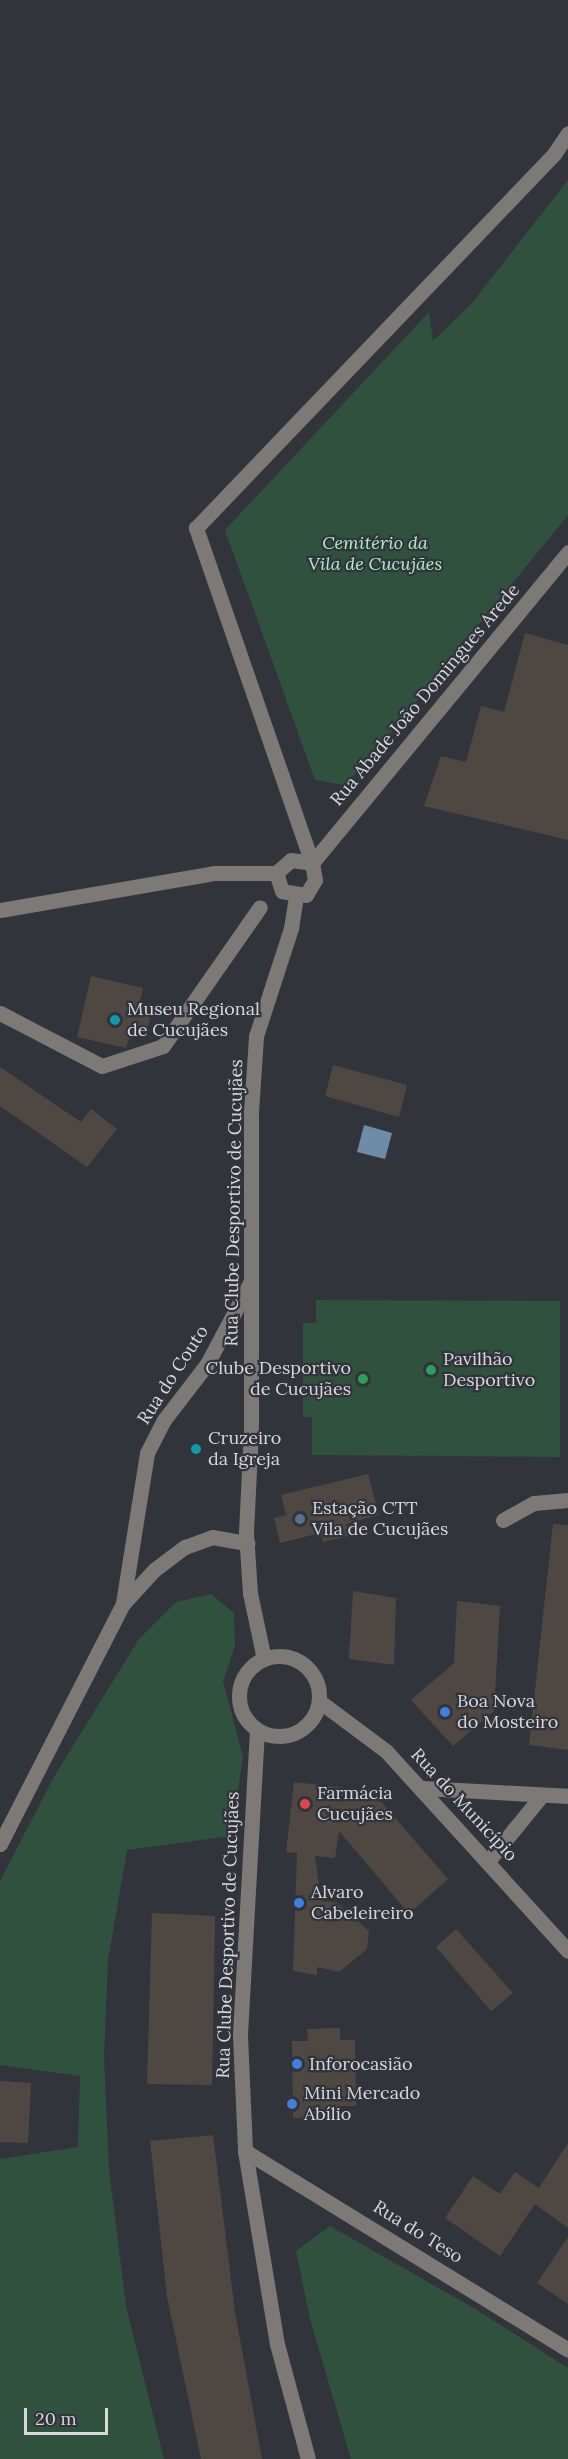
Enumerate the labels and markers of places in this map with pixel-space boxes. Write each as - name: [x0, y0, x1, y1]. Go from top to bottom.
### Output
- place label: Museu Regional de Cucujães: [127, 999, 260, 1042]
- marker: Museu Regional de Cucujães: [108, 1013, 122, 1027]
- place label: Pavilhão Desportivo: [443, 1349, 535, 1392]
- place label: Clube Desportivo de Cucujães: [206, 1358, 351, 1400]
- marker: Pavilhão Desportivo: [424, 1363, 438, 1377]
- marker: Clube Desportivo de Cucujães: [356, 1372, 370, 1386]
- place label: Cruzeiro da Igreja: [208, 1428, 281, 1470]
- marker: Cruzeiro da Igreja: [189, 1442, 203, 1456]
- place label: Estação CTT Vila de Cucujães: [312, 1498, 448, 1540]
- marker: Estação CTT Vila de Cucujães: [293, 1512, 307, 1526]
- place label: Boa Nova do Mosteiro: [457, 1691, 558, 1734]
- marker: Boa Nova do Mosteiro: [438, 1705, 452, 1719]
- place label: Farmácia Cucujães: [317, 1783, 393, 1826]
- marker: Farmácia Cucujães: [298, 1797, 312, 1811]
- place label: Alvaro Cabeleireiro: [311, 1882, 413, 1924]
- marker: Alvaro Cabeleireiro: [292, 1896, 306, 1910]
- place label: Inforocasião: [309, 2053, 413, 2075]
- marker: Inforocasião: [290, 2057, 304, 2071]
- place label: Mini Mercado Abílio: [304, 2083, 420, 2126]
- marker: Mini Mercado Abílio: [285, 2097, 299, 2111]

